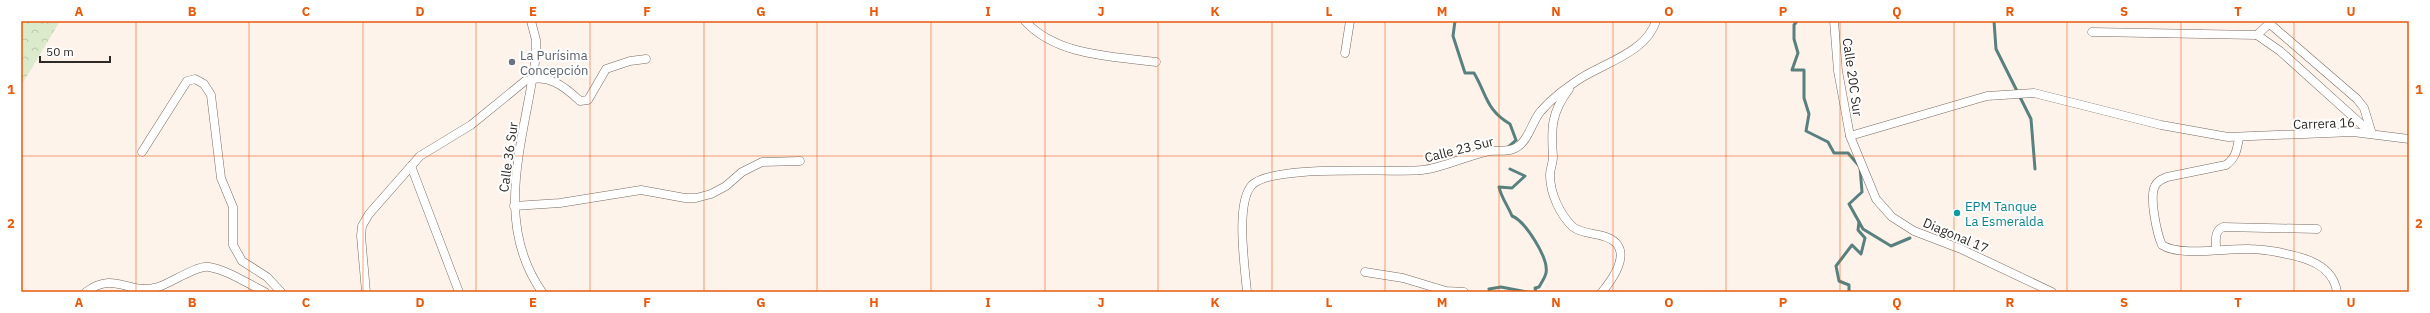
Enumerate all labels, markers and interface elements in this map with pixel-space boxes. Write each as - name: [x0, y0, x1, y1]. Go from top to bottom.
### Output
- text: A: [75, 3, 84, 20]
- text: B: [188, 3, 197, 20]
- text: C: [302, 3, 311, 20]
- text: D: [415, 3, 425, 20]
- text: E: [529, 3, 537, 20]
- text: F: [643, 3, 651, 20]
- text: G: [756, 3, 766, 20]
- text: H: [869, 3, 879, 20]
- text: I: [985, 3, 991, 20]
- text: J: [1097, 3, 1105, 20]
- text: K: [1210, 3, 1220, 20]
- text: L: [1326, 3, 1333, 20]
- text: M: [1437, 3, 1447, 20]
- text: N: [1551, 3, 1561, 20]
- text: O: [1664, 3, 1674, 20]
- text: P: [1779, 3, 1788, 20]
- text: Q: [1892, 3, 1902, 20]
- text: R: [2006, 3, 2015, 20]
- text: S: [2120, 3, 2128, 20]
- text: T: [2234, 3, 2242, 20]
- text: U: [2346, 3, 2356, 20]
- street label: Calle 20C Sur: [1839, 37, 1866, 117]
- scale bar: [40, 38, 110, 64]
- text: 50 m: [46, 44, 74, 59]
- place label: La Purísima Concepción: [520, 47, 588, 79]
- marker: La Purísima Concepción: [507, 57, 517, 67]
- text: 1: [7, 81, 15, 98]
- text: 1: [2415, 81, 2423, 98]
- street label: Carrera 16: [2293, 114, 2355, 133]
- street label: Calle 36 Sur: [495, 121, 522, 193]
- street label: Calle 23 Sur: [1423, 133, 1496, 166]
- place label: EPM Tanque La Esmeralda: [1965, 198, 2044, 230]
- marker: EPM Tanque La Esmeralda: [1952, 208, 1962, 218]
- street label: Diagonal 17: [1920, 214, 1991, 257]
- text: 2: [7, 215, 15, 232]
- text: 2: [2415, 215, 2423, 232]
- text: A: [75, 294, 84, 311]
- text: B: [188, 294, 197, 311]
- text: C: [302, 294, 311, 311]
- text: D: [415, 294, 425, 311]
- text: E: [529, 294, 537, 311]
- text: F: [643, 294, 651, 311]
- text: G: [756, 294, 766, 311]
- text: H: [869, 294, 879, 311]
- text: I: [985, 294, 991, 311]
- text: J: [1097, 294, 1105, 311]
- text: K: [1210, 294, 1220, 311]
- text: L: [1326, 294, 1333, 311]
- text: M: [1437, 294, 1447, 311]
- text: N: [1551, 294, 1561, 311]
- text: O: [1664, 294, 1674, 311]
- text: P: [1779, 294, 1788, 311]
- text: Q: [1892, 294, 1902, 311]
- text: R: [2006, 294, 2015, 311]
- text: S: [2120, 294, 2128, 311]
- text: T: [2234, 294, 2242, 311]
- text: U: [2346, 294, 2356, 311]

